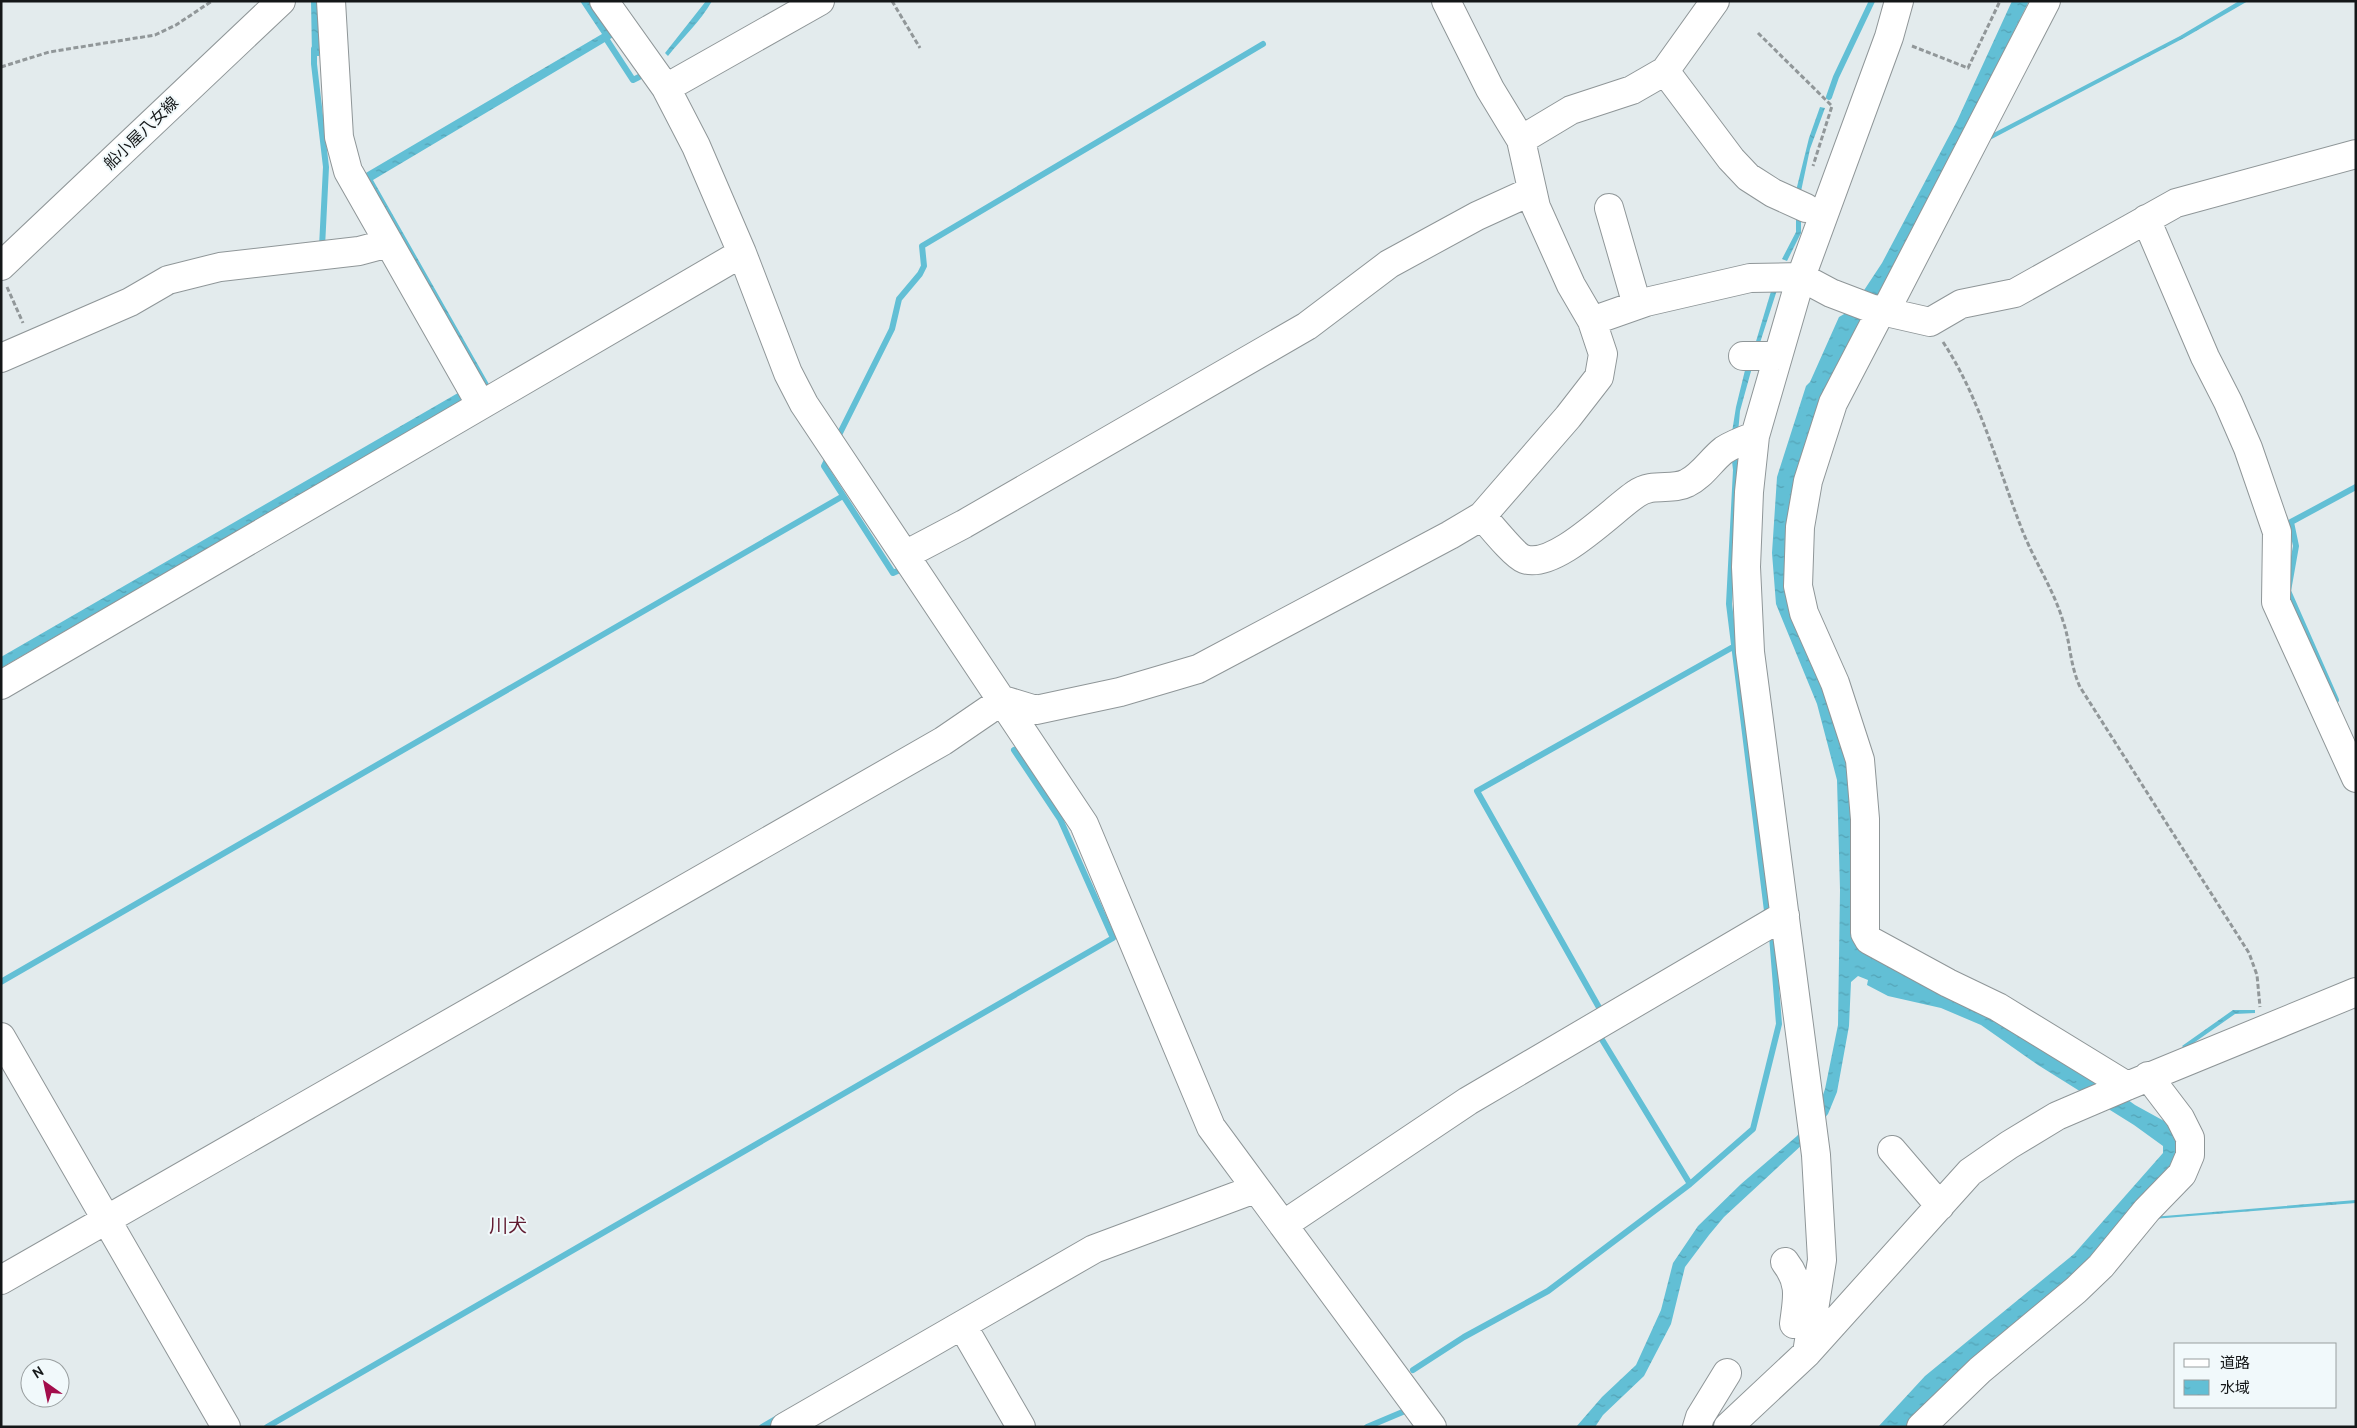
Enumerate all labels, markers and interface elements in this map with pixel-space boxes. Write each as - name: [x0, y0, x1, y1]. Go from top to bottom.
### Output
- street label: 船小屋八女線: [100, 93, 182, 173]
- district label: 川犬: [489, 1214, 527, 1237]
- legend: [2174, 1343, 2337, 1408]
- text: 道路: [2220, 1354, 2250, 1372]
- north arrow: [20, 1358, 70, 1408]
- text: N: [29, 1362, 47, 1382]
- text: 水域: [2220, 1379, 2250, 1397]

